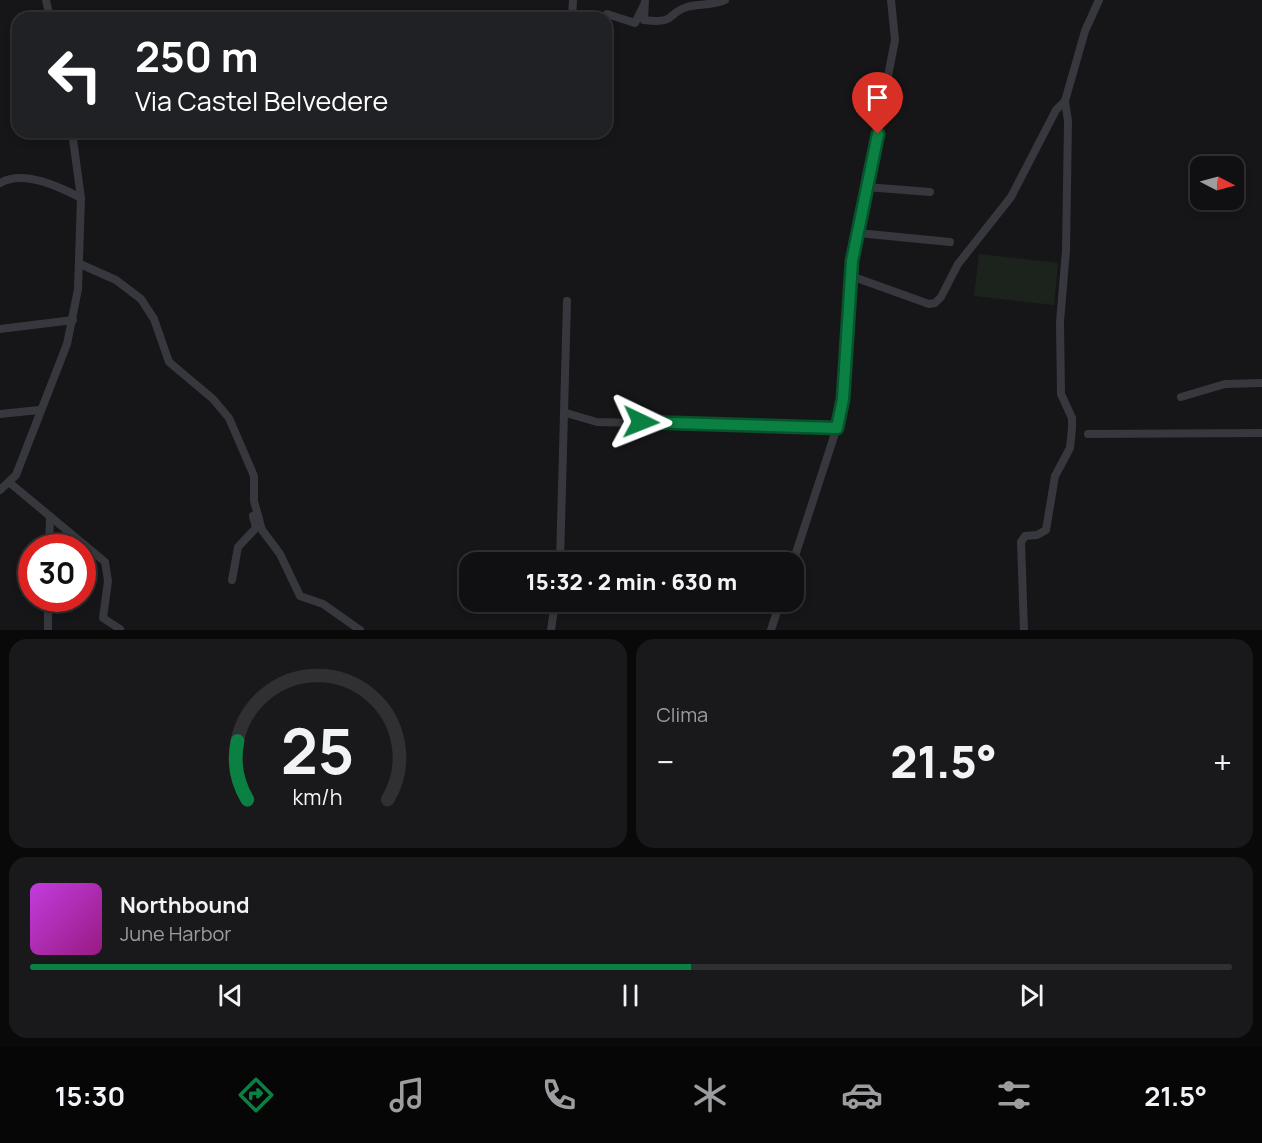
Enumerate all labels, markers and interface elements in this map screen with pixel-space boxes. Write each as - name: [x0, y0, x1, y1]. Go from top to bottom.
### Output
- text: 250 m: [135, 27, 258, 85]
- icon: left: [36, 36, 114, 114]
- pin: [852, 72, 903, 134]
- icon: arrive: [861, 81, 894, 114]
- text: Via Castel Belvedere: [135, 82, 388, 119]
- north arrow: [1190, 156, 1244, 210]
- map controls: [1190, 156, 1244, 210]
- position arrow: [609, 390, 673, 454]
- speed limit sign: 30: [18, 534, 96, 612]
- text: 15:32 · 2 min · 630 m: [526, 567, 737, 597]
- text: Clima: [657, 701, 708, 728]
- text: 25: [281, 707, 355, 793]
- text: 21.5°: [890, 730, 997, 792]
- text: −: [657, 739, 674, 784]
- text: +: [1213, 739, 1232, 784]
- text: km/h: [293, 783, 343, 812]
- text: Northbound: [120, 890, 250, 920]
- text: June Harbor: [120, 920, 232, 947]
- icon: previous: [214, 979, 247, 1012]
- icon: pause: [614, 979, 647, 1012]
- icon: next: [1015, 979, 1048, 1012]
- icon: directions: [235, 1074, 277, 1116]
- icon: music: [386, 1074, 428, 1116]
- icon: phone: [538, 1074, 580, 1116]
- icon: climate: [689, 1074, 731, 1116]
- icon: car: [841, 1074, 883, 1116]
- icon: filters: [993, 1074, 1035, 1116]
- text: 15:30: [55, 1077, 125, 1114]
- text: 21.5°: [1144, 1077, 1207, 1114]

